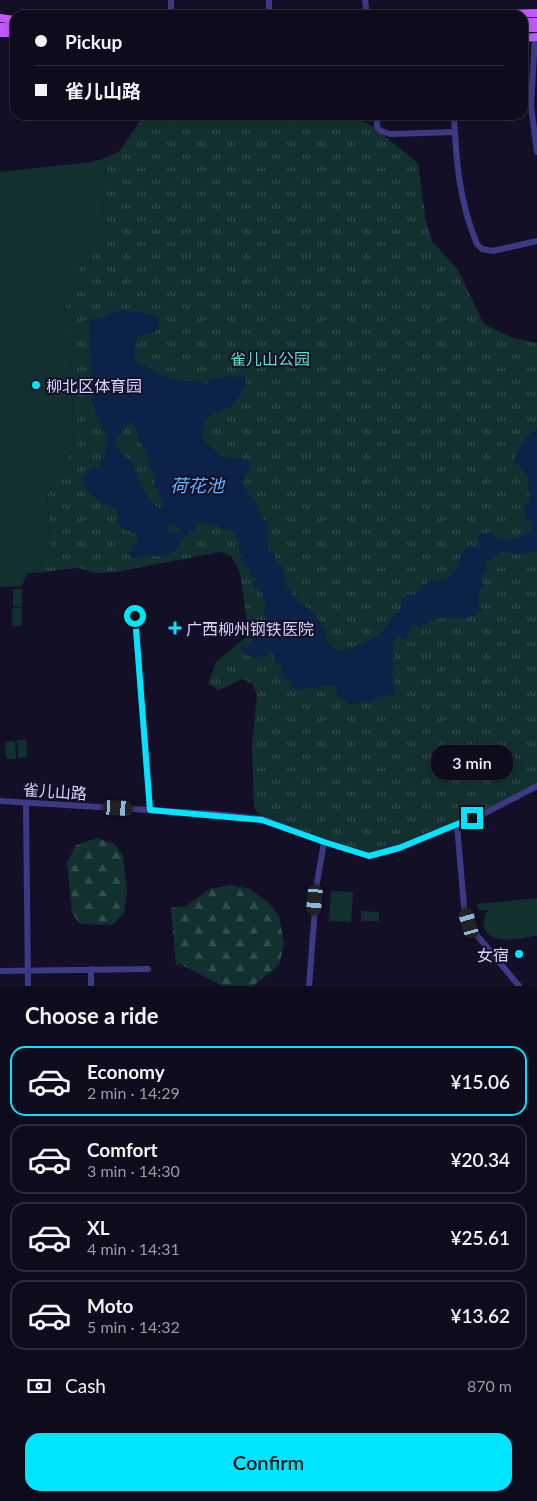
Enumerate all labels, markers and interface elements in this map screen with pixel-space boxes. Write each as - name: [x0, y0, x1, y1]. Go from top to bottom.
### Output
- text: Pickup: [65, 30, 122, 53]
- text: 雀儿山路: [65, 79, 141, 102]
- park label: 雀儿山公园: [230, 349, 310, 368]
- place label: 柳北区体育园: [46, 376, 142, 395]
- marker: 柳北区体育园: [30, 379, 42, 391]
- water label: 荷花池: [170, 474, 226, 496]
- route start: [124, 605, 146, 627]
- place label: 广西柳州钢铁医院: [186, 619, 314, 638]
- marker: 广西柳州钢铁医院: [168, 621, 182, 635]
- callout: 3 min: [431, 746, 513, 780]
- text: 3 min: [452, 753, 492, 772]
- street label: 雀儿山路: [22, 779, 88, 803]
- car: [102, 800, 133, 816]
- route end: [461, 807, 483, 829]
- car: [306, 884, 323, 916]
- car: [457, 907, 480, 939]
- place label: 女宿: [477, 945, 509, 964]
- marker: 女宿: [513, 948, 525, 960]
- text: Choose a ride: [25, 1002, 159, 1029]
- icon: car: [27, 1059, 72, 1104]
- text: Economy: [87, 1060, 165, 1083]
- text: ¥15.06: [450, 1070, 510, 1093]
- text: 2 min · 14:29: [87, 1083, 180, 1102]
- icon: car: [27, 1137, 72, 1182]
- text: Comfort: [87, 1138, 158, 1161]
- text: ¥20.34: [450, 1148, 510, 1171]
- text: 3 min · 14:30: [87, 1161, 180, 1180]
- icon: car: [27, 1215, 72, 1260]
- text: XL: [87, 1216, 110, 1239]
- text: ¥25.61: [450, 1226, 510, 1249]
- text: 4 min · 14:31: [87, 1239, 180, 1258]
- icon: car: [27, 1293, 72, 1338]
- text: Moto: [87, 1294, 133, 1317]
- text: ¥13.62: [450, 1304, 510, 1327]
- text: 5 min · 14:32: [87, 1317, 180, 1336]
- icon: cash: [25, 1372, 53, 1400]
- text: Cash: [65, 1374, 106, 1397]
- text: 870 m: [467, 1376, 512, 1395]
- button: Confirm: [25, 1433, 512, 1491]

